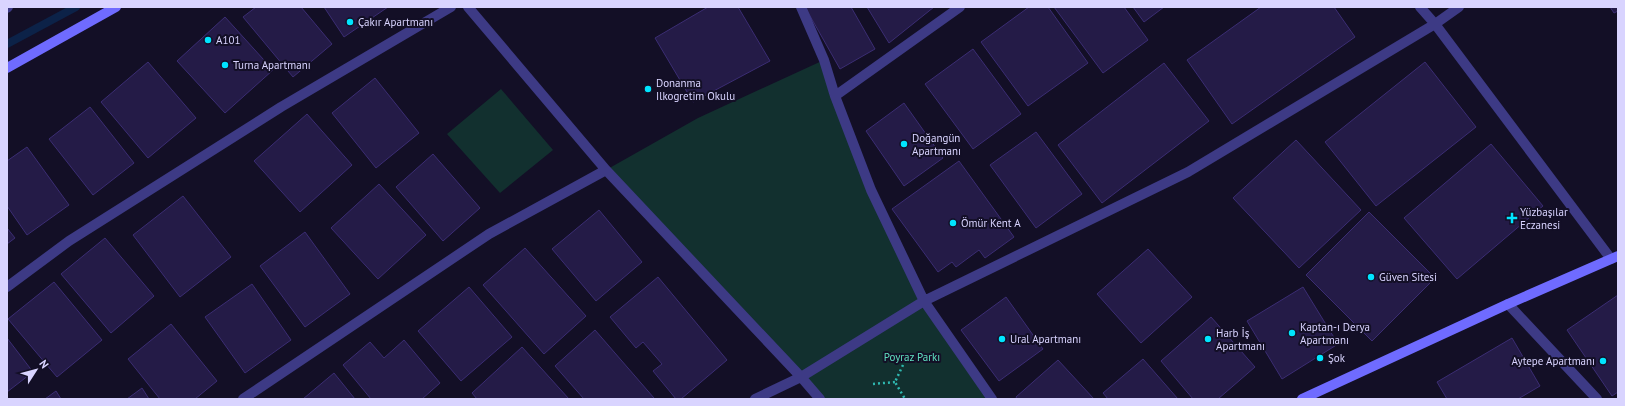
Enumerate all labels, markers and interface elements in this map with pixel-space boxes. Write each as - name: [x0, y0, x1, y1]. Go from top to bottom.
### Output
- place label: Çakır Apartmanı: [358, 15, 433, 29]
- marker: Çakır Apartmanı: [345, 17, 355, 27]
- place label: A101: [216, 33, 240, 47]
- marker: A101: [203, 35, 213, 45]
- place label: Turna Apartmanı: [233, 58, 311, 72]
- marker: Turna Apartmanı: [220, 60, 230, 70]
- place label: Donanma Ilkogretim Okulu: [656, 76, 735, 103]
- marker: Donanma Ilkogretim Okulu: [643, 84, 653, 94]
- place label: Doğangün Apartmanı: [912, 131, 961, 158]
- marker: Doğangün Apartmanı: [899, 139, 909, 149]
- place label: Yüzbaşılar Eczanesi: [1520, 205, 1568, 232]
- marker: Yüzbaşılar Eczanesi: [1507, 213, 1517, 223]
- place label: Ömür Kent A: [961, 216, 1021, 230]
- marker: Ömür Kent A: [948, 218, 958, 228]
- place label: Güven Sitesi: [1379, 270, 1437, 284]
- marker: Güven Sitesi: [1366, 272, 1376, 282]
- place label: Kaptan-ı Derya Apartmanı: [1300, 320, 1370, 347]
- place label: Harb İş Apartmanı: [1216, 326, 1265, 353]
- marker: Kaptan-ı Derya Apartmanı: [1287, 328, 1297, 338]
- place label: Ural Apartmanı: [1010, 332, 1081, 346]
- marker: Ural Apartmanı: [997, 334, 1007, 344]
- marker: Harb İş Apartmanı: [1203, 334, 1213, 344]
- north arrow: [16, 350, 56, 390]
- park label: Poyraz Parkı: [884, 350, 940, 364]
- place label: Şok: [1328, 351, 1346, 365]
- marker: Şok: [1315, 353, 1325, 363]
- place label: Aytepe Apartmanı: [1512, 354, 1595, 368]
- marker: Aytepe Apartmanı: [1598, 356, 1608, 366]
- text: N: [36, 357, 52, 371]

